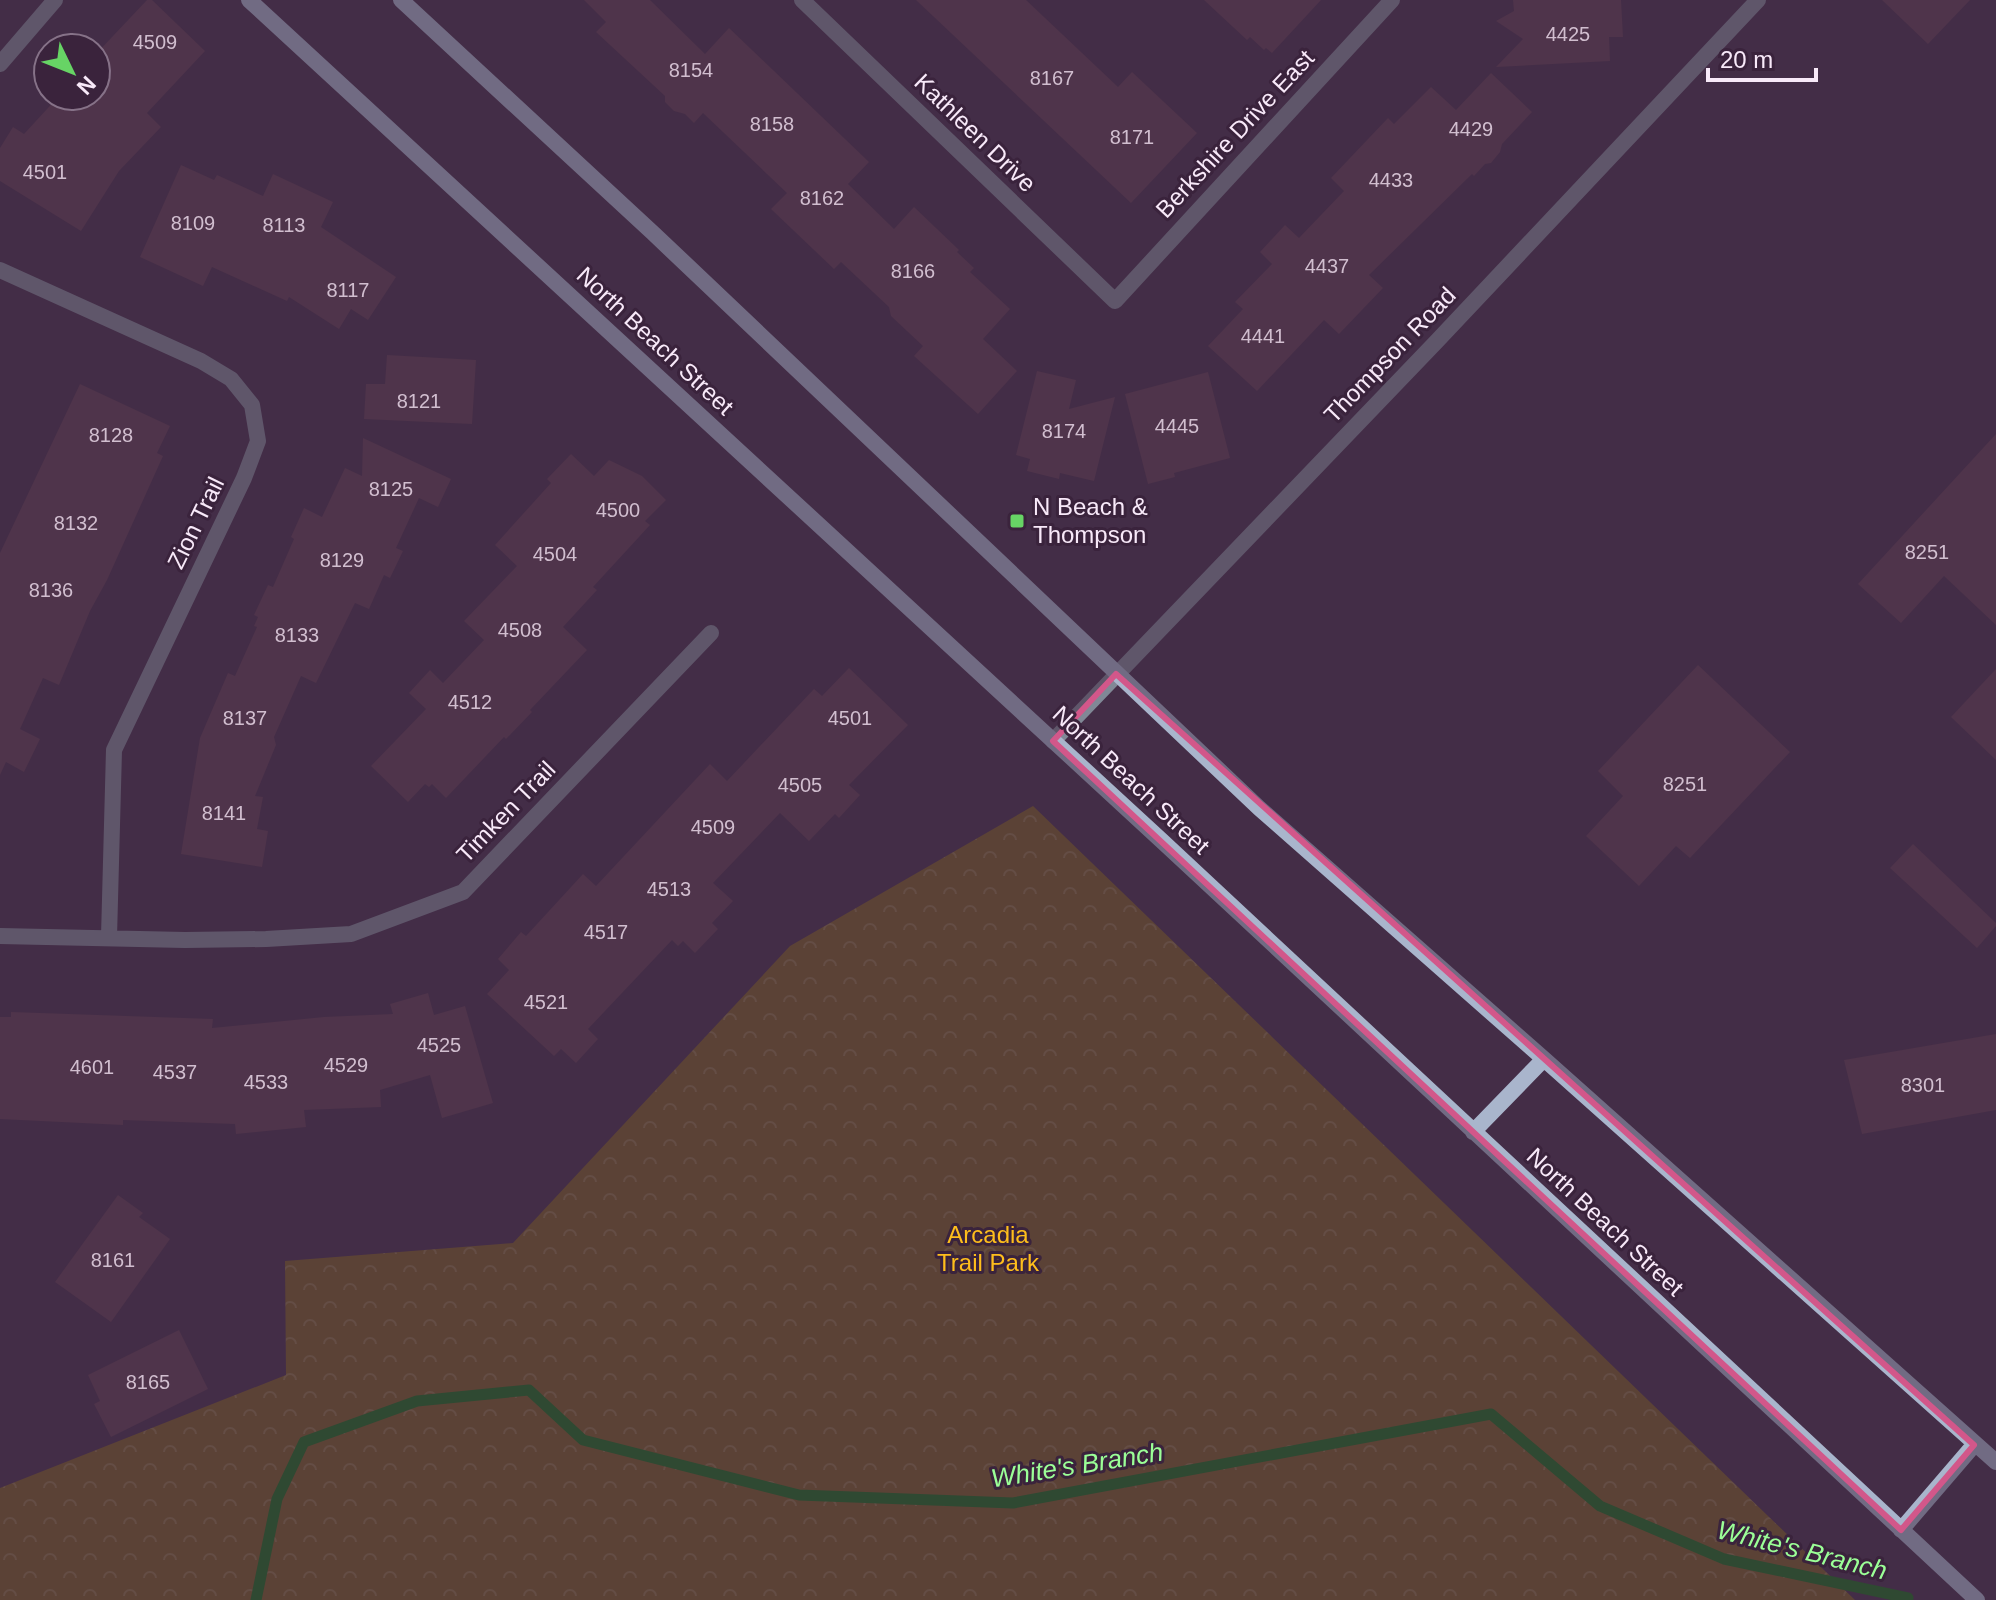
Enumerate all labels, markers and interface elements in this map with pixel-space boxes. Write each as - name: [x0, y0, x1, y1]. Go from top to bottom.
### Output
- house number: 4425: [1546, 23, 1590, 45]
- house number: 4509: [133, 31, 177, 53]
- north arrow: [32, 32, 112, 112]
- scale bar: [1708, 32, 1816, 82]
- street label: Berkshire Drive East: [1150, 44, 1319, 223]
- text: 20 m: [1720, 46, 1773, 73]
- house number: 8154: [669, 59, 713, 81]
- house number: 8167: [1030, 67, 1074, 89]
- street label: Kathleen Drive: [909, 68, 1041, 197]
- text: N: [72, 71, 101, 100]
- house number: 8158: [750, 113, 794, 135]
- house number: 4429: [1449, 118, 1493, 140]
- house number: 8171: [1110, 126, 1154, 148]
- house number: 4501: [23, 161, 67, 183]
- house number: 4433: [1369, 169, 1413, 191]
- house number: 8162: [800, 187, 844, 209]
- house number: 8109: [171, 212, 215, 234]
- house number: 8113: [262, 214, 306, 236]
- house number: 4437: [1305, 255, 1349, 277]
- house number: 8166: [891, 260, 935, 282]
- street label: North Beach Street: [571, 261, 739, 420]
- house number: 8117: [326, 279, 370, 301]
- street label: Thompson Road: [1318, 281, 1461, 428]
- house number: 4441: [1241, 325, 1285, 347]
- house number: 8121: [397, 390, 441, 412]
- house number: 4445: [1155, 415, 1199, 437]
- house number: 8174: [1042, 420, 1086, 442]
- house number: 8128: [89, 424, 133, 446]
- street label: Zion Trail: [162, 473, 229, 573]
- house number: 8125: [369, 478, 413, 500]
- place label: N Beach & Thompson: [1033, 493, 1148, 548]
- house number: 4500: [596, 499, 640, 521]
- house number: 8132: [54, 512, 98, 534]
- marker: N Beach & Thompson: [1008, 512, 1026, 530]
- house number: 8251: [1905, 541, 1949, 563]
- house number: 4504: [533, 543, 577, 565]
- house number: 8129: [320, 549, 364, 571]
- house number: 8136: [29, 579, 73, 601]
- house number: 4508: [498, 619, 542, 641]
- house number: 8133: [275, 624, 319, 646]
- house number: 4512: [448, 691, 492, 713]
- street label: North Beach Street: [1047, 700, 1215, 859]
- house number: 8137: [223, 707, 267, 729]
- house number: 4501: [828, 707, 872, 729]
- street label: Timken Trail: [451, 756, 560, 868]
- house number: 8251: [1663, 773, 1707, 795]
- house number: 4505: [778, 774, 822, 796]
- house number: 8141: [202, 802, 246, 824]
- house number: 4509: [691, 816, 735, 838]
- house number: 4513: [647, 878, 691, 900]
- house number: 4517: [584, 921, 628, 943]
- house number: 4521: [524, 991, 568, 1013]
- house number: 4525: [417, 1034, 461, 1056]
- house number: 4529: [324, 1054, 368, 1076]
- house number: 4601: [70, 1056, 114, 1078]
- house number: 4537: [153, 1061, 197, 1083]
- house number: 4533: [244, 1071, 288, 1093]
- house number: 8301: [1901, 1074, 1945, 1096]
- street label: North Beach Street: [1521, 1142, 1689, 1301]
- park label: Arcadia Trail Park: [937, 1221, 1040, 1276]
- house number: 8161: [91, 1249, 135, 1271]
- house number: 8165: [126, 1371, 170, 1393]
- water label: White's Branch: [989, 1437, 1165, 1493]
- water label: White's Branch: [1714, 1514, 1890, 1586]

